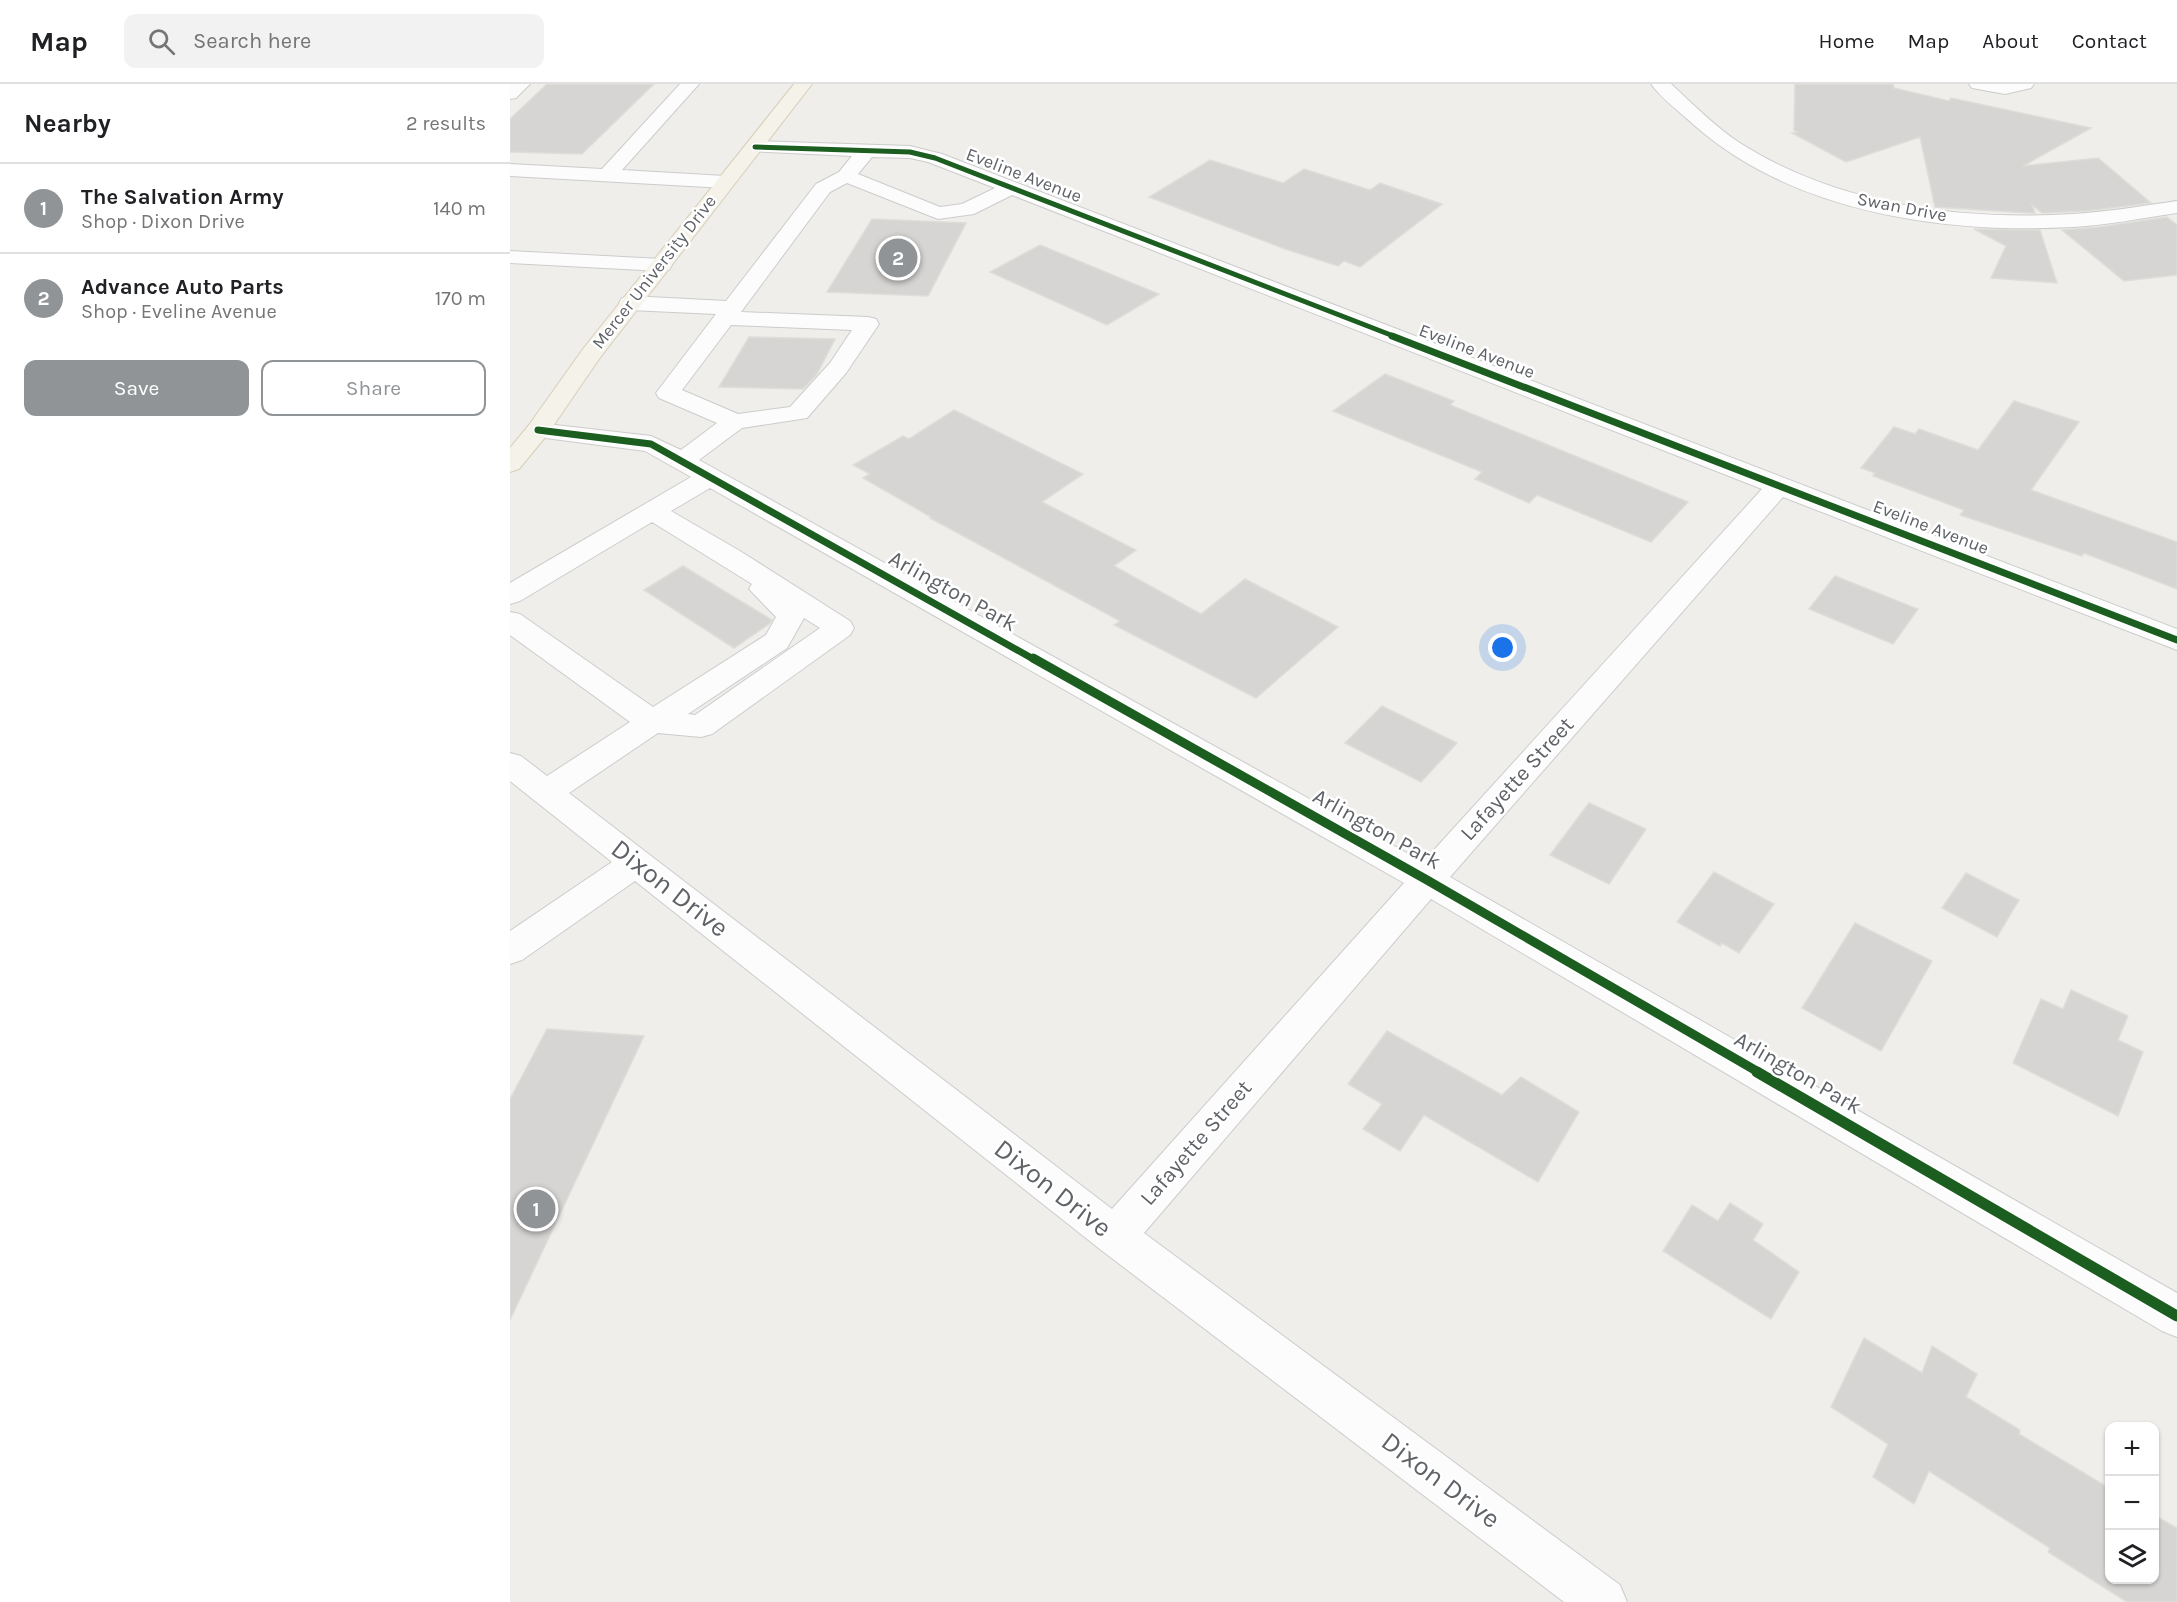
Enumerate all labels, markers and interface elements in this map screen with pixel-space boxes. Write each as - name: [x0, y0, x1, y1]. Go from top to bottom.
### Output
- search box: [124, 14, 544, 68]
- text: Map: [30, 25, 88, 58]
- icon: search: [145, 25, 178, 58]
- text: Search here: [193, 28, 311, 54]
- text: Home: [1819, 29, 1875, 53]
- text: Map: [1908, 29, 1949, 53]
- text: About: [1982, 29, 2039, 53]
- text: Contact: [2072, 29, 2147, 53]
- text: Nearby: [24, 108, 111, 139]
- text: 2 results: [406, 112, 486, 135]
- street label: Eveline Avenue: [963, 143, 1085, 207]
- text: The Salvation Army: [81, 184, 283, 210]
- street label: Swan Drive: [1855, 188, 1949, 226]
- street label: Mercer University Drive: [587, 191, 721, 353]
- text: 1: [40, 197, 47, 220]
- text: 140 m: [433, 197, 486, 220]
- text: Shop · Dixon Drive: [81, 210, 245, 233]
- pin: 2: [878, 236, 918, 280]
- text: Advance Auto Parts: [81, 274, 284, 300]
- text: 2: [37, 287, 50, 310]
- text: 170 m: [435, 287, 486, 310]
- text: Shop · Eveline Avenue: [81, 300, 277, 323]
- street label: Eveline Avenue: [1416, 319, 1538, 383]
- button: Save: [24, 360, 249, 416]
- button: Share: [261, 360, 486, 416]
- street label: Eveline Avenue: [1870, 495, 1992, 559]
- street label: Arlington Park: [884, 545, 1022, 637]
- your location: [1488, 633, 1517, 662]
- street label: Lafayette Street: [1455, 712, 1579, 846]
- street label: Arlington Park: [1308, 783, 1446, 875]
- street label: Dixon Drive: [605, 832, 735, 944]
- street label: Arlington Park: [1730, 1026, 1866, 1120]
- street label: Lafayette Street: [1135, 1075, 1257, 1211]
- street label: Dixon Drive: [988, 1132, 1118, 1244]
- pin: 1: [516, 1186, 556, 1232]
- map controls: [2105, 1422, 2159, 1584]
- button: +: [2105, 1422, 2159, 1476]
- street label: Dixon Drive: [1375, 1425, 1507, 1535]
- button: −: [2105, 1476, 2159, 1530]
- button: layers: [2105, 1530, 2159, 1584]

